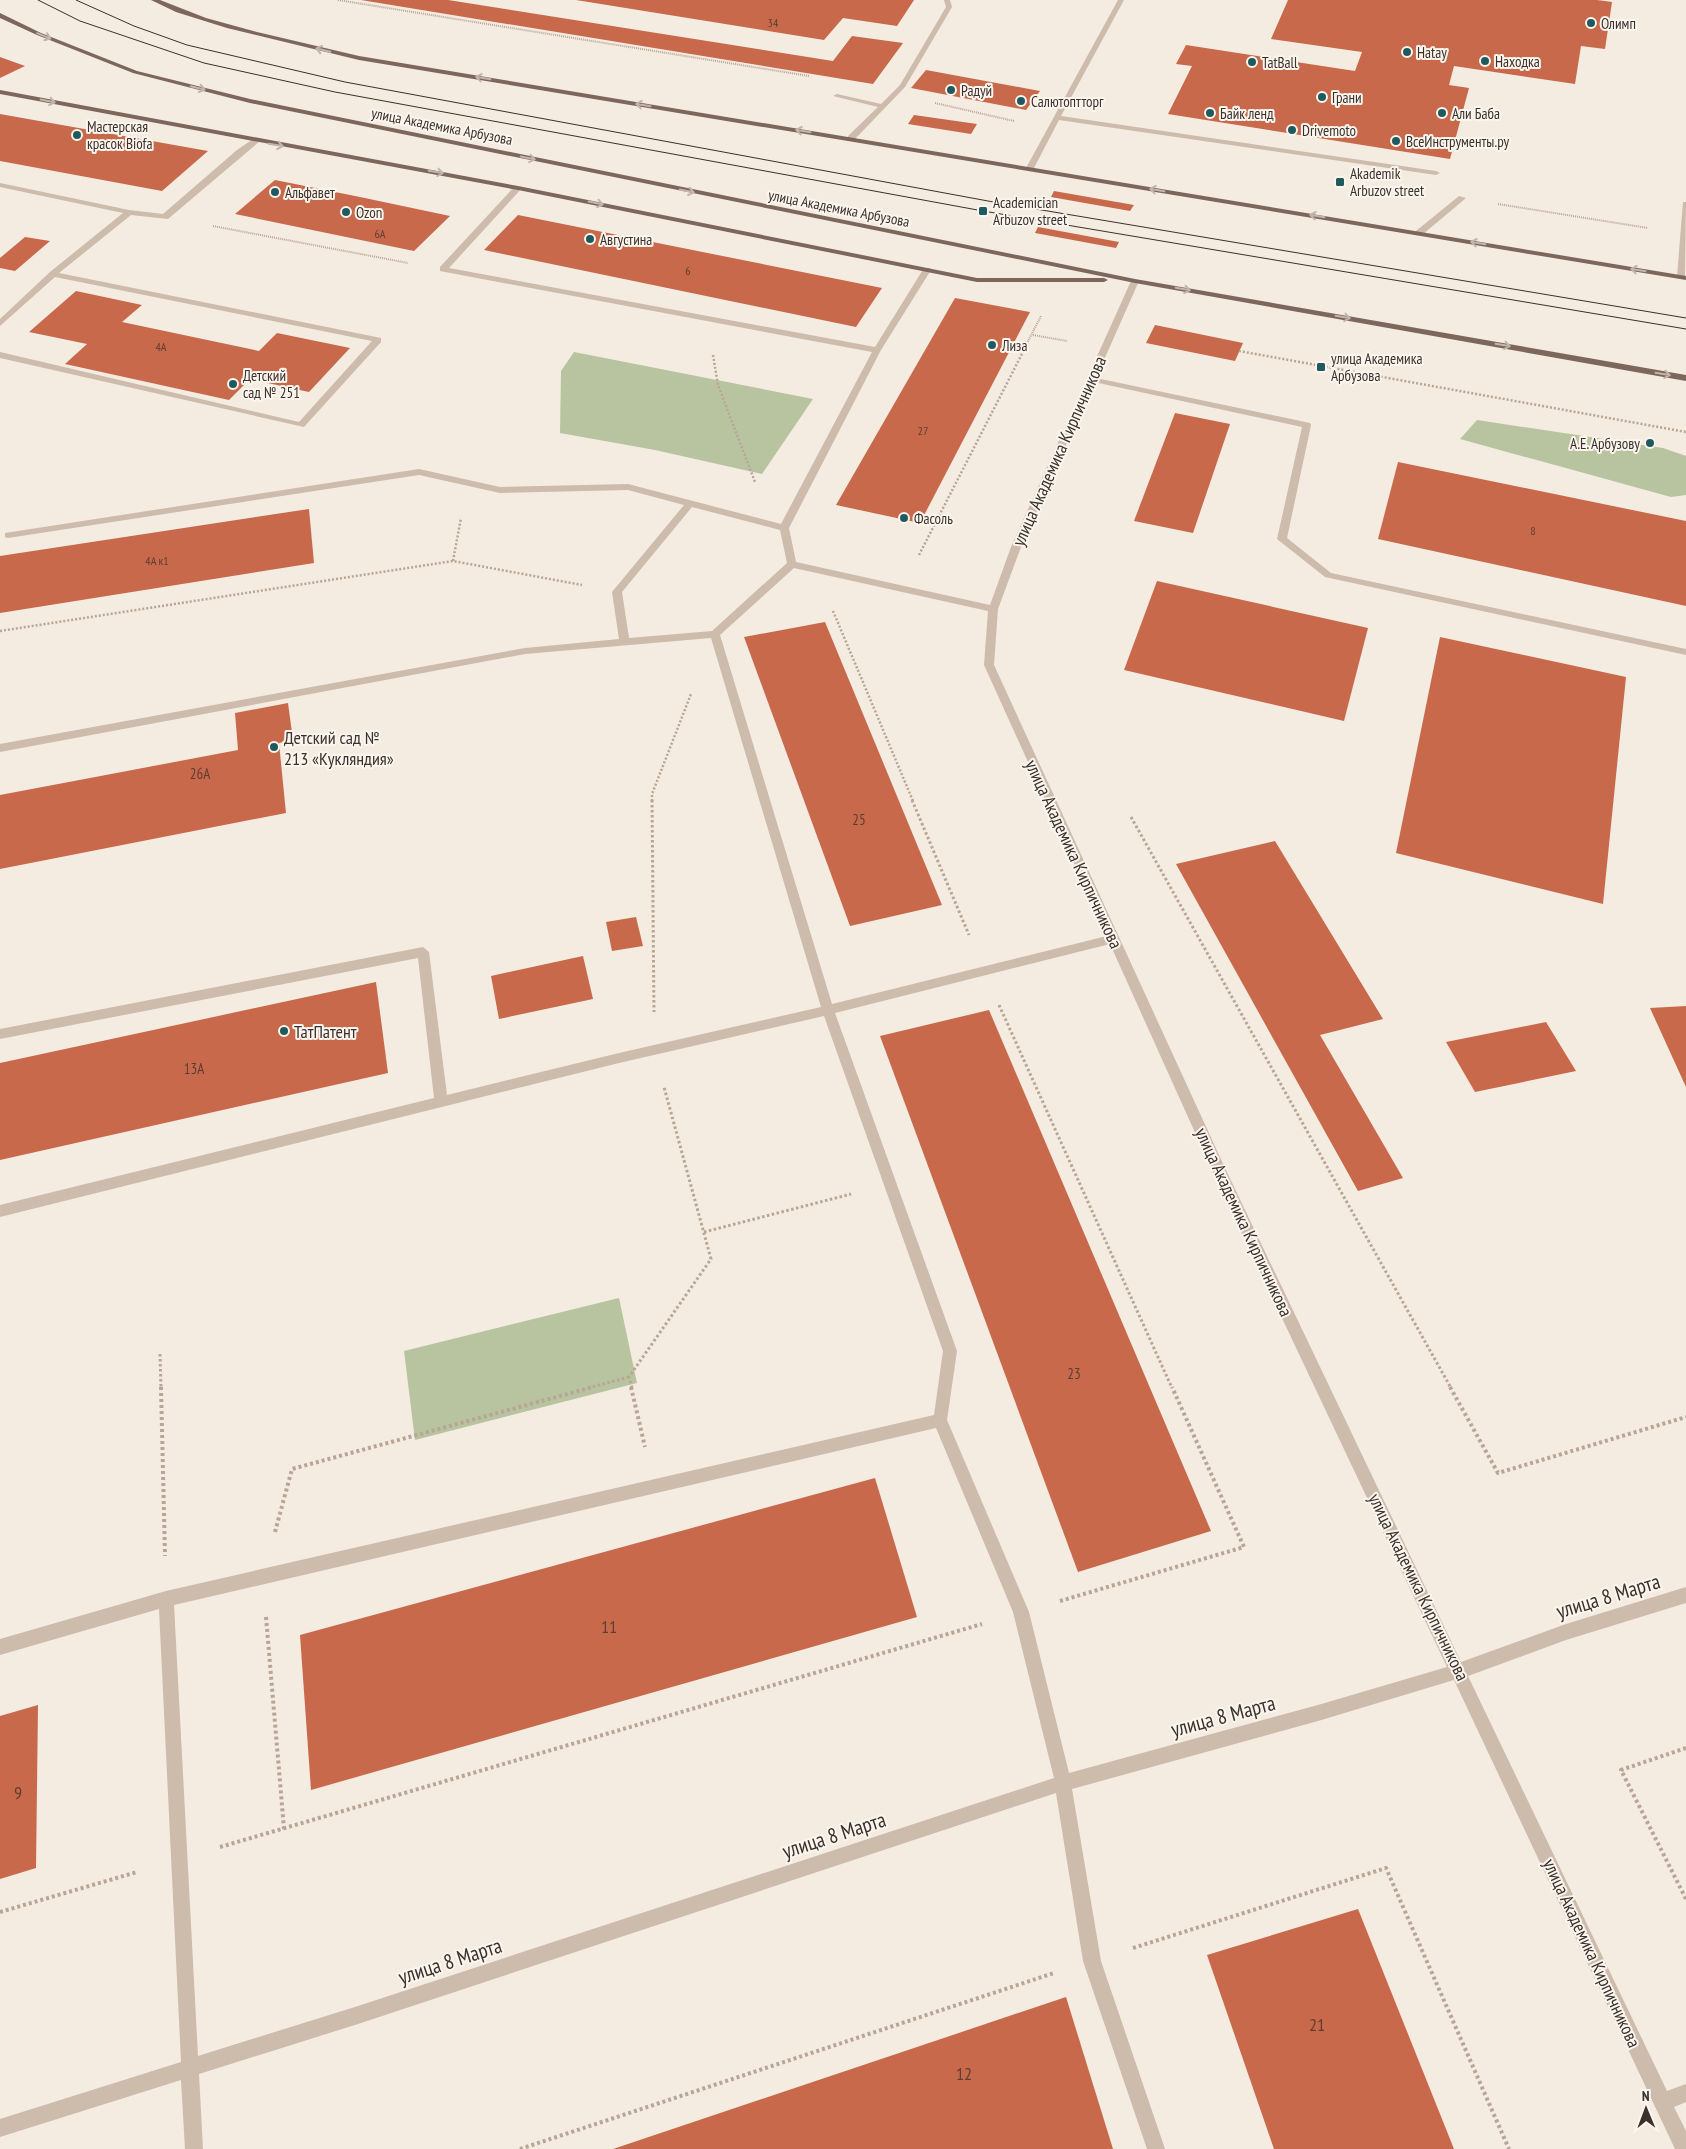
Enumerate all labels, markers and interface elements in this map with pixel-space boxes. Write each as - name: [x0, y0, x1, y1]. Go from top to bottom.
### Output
- place label: Олимп: [1601, 14, 1636, 33]
- house number: 34: [768, 15, 779, 30]
- marker: Олимп: [1585, 17, 1597, 29]
- one-way arrow: [36, 32, 51, 42]
- place label: Hatay: [1417, 43, 1447, 62]
- one-way arrow: [315, 45, 331, 54]
- marker: Hatay: [1401, 46, 1413, 58]
- place label: Находка: [1495, 52, 1540, 71]
- place label: TatBall: [1262, 53, 1298, 72]
- marker: Находка: [1479, 55, 1491, 67]
- marker: TatBall: [1246, 56, 1258, 68]
- one-way arrow: [475, 73, 491, 83]
- place label: Радуй: [961, 81, 992, 100]
- one-way arrow: [189, 84, 205, 93]
- marker: Радуй: [945, 84, 957, 96]
- place label: Грани: [1332, 88, 1362, 107]
- marker: Грани: [1316, 91, 1328, 103]
- place label: Салютоптторг: [1031, 92, 1104, 111]
- marker: Салютоптторг: [1015, 95, 1027, 107]
- one-way arrow: [39, 97, 55, 106]
- one-way arrow: [635, 99, 651, 109]
- street label: улица Академика Арбузова: [370, 103, 514, 149]
- place label: Байк ленд: [1220, 104, 1274, 123]
- place label: Али Баба: [1452, 104, 1500, 123]
- marker: Байк ленд: [1204, 107, 1216, 119]
- marker: Али Баба: [1436, 107, 1448, 119]
- place label: Мастерская красок Biofa: [87, 117, 152, 153]
- place label: Drivemoto: [1302, 121, 1356, 140]
- marker: Drivemoto: [1286, 124, 1298, 136]
- one-way arrow: [796, 126, 812, 136]
- marker: Мастерская красок Biofa: [71, 129, 83, 141]
- place label: ВсеИнструменты.ру: [1406, 132, 1510, 151]
- marker: ВсеИнструменты.ру: [1390, 135, 1402, 147]
- one-way arrow: [268, 140, 284, 150]
- one-way arrow: [519, 153, 535, 163]
- place label: Akademik Arbuzov street: [1350, 164, 1424, 200]
- one-way arrow: [428, 168, 444, 178]
- marker: Akademik Arbuzov street: [1334, 176, 1346, 188]
- place label: Альфавет: [285, 183, 335, 202]
- one-way arrow: [1149, 184, 1165, 194]
- street label: улица Академика Арбузова: [767, 185, 911, 231]
- marker: Альфавет: [269, 186, 281, 198]
- one-way arrow: [678, 187, 694, 196]
- place label: Academician Arbuzov street: [993, 193, 1067, 229]
- one-way arrow: [588, 198, 604, 208]
- place label: Ozon: [356, 203, 382, 222]
- marker: Academician Arbuzov street: [977, 205, 989, 217]
- marker: Ozon: [340, 206, 352, 218]
- one-way arrow: [1310, 211, 1326, 221]
- house number: 6А: [374, 226, 386, 241]
- place label: Августина: [600, 230, 652, 249]
- marker: Августина: [584, 233, 596, 245]
- one-way arrow: [1470, 238, 1486, 248]
- house number: 6: [685, 263, 691, 278]
- one-way arrow: [1630, 264, 1646, 274]
- one-way arrow: [1174, 285, 1190, 294]
- one-way arrow: [1335, 313, 1351, 322]
- place label: Лиза: [1001, 336, 1027, 355]
- house number: 4А: [155, 339, 167, 354]
- marker: Лиза: [986, 339, 998, 351]
- one-way arrow: [1495, 341, 1511, 351]
- place label: улица Академика Арбузова: [1331, 349, 1422, 385]
- street label: улица Академика Кирпичникова: [1007, 352, 1111, 550]
- marker: улица Академика Арбузова: [1315, 361, 1327, 373]
- place label: Детский сад № 251: [243, 366, 300, 402]
- one-way arrow: [1655, 369, 1671, 379]
- marker: Детский сад № 251: [227, 378, 239, 390]
- house number: 27: [918, 423, 928, 438]
- place label: А.Е. Арбузову: [1570, 434, 1640, 453]
- marker: А.Е. Арбузову: [1644, 437, 1656, 449]
- place label: Фасоль: [914, 509, 953, 528]
- marker: Фасоль: [898, 512, 910, 524]
- house number: 8: [1530, 523, 1536, 538]
- house number: 4А к1: [145, 553, 169, 568]
- place label: Детский сад № 213 «Кукляндия»: [284, 726, 394, 770]
- marker: Детский сад № 213 «Кукляндия»: [268, 741, 280, 753]
- street label: улица Академика Кирпичникова: [1020, 756, 1128, 952]
- house number: 26А: [190, 764, 211, 783]
- house number: 25: [852, 810, 866, 829]
- place label: ТатПатент: [294, 1020, 357, 1043]
- marker: ТатПатент: [278, 1025, 290, 1037]
- house number: 13А: [184, 1059, 205, 1078]
- street label: улица Академика Кирпичникова: [1190, 1124, 1298, 1320]
- house number: 23: [1067, 1364, 1081, 1383]
- street label: улица Академика Кирпичникова: [1364, 1490, 1474, 1684]
- street label: улица 8 Марта: [1553, 1567, 1663, 1625]
- house number: 11: [601, 1615, 617, 1638]
- street label: улица 8 Марта: [1168, 1689, 1278, 1743]
- house number: 9: [14, 1781, 22, 1804]
- street label: улица 8 Марта: [779, 1806, 889, 1864]
- street label: улица Академика Кирпичникова: [1538, 1855, 1646, 2051]
- street label: улица 8 Марта: [395, 1932, 505, 1990]
- house number: 21: [1309, 2013, 1325, 2036]
- house number: 12: [956, 2062, 972, 2085]
- north arrow: [1621, 2084, 1671, 2134]
- text: N: [1642, 2087, 1650, 2105]

